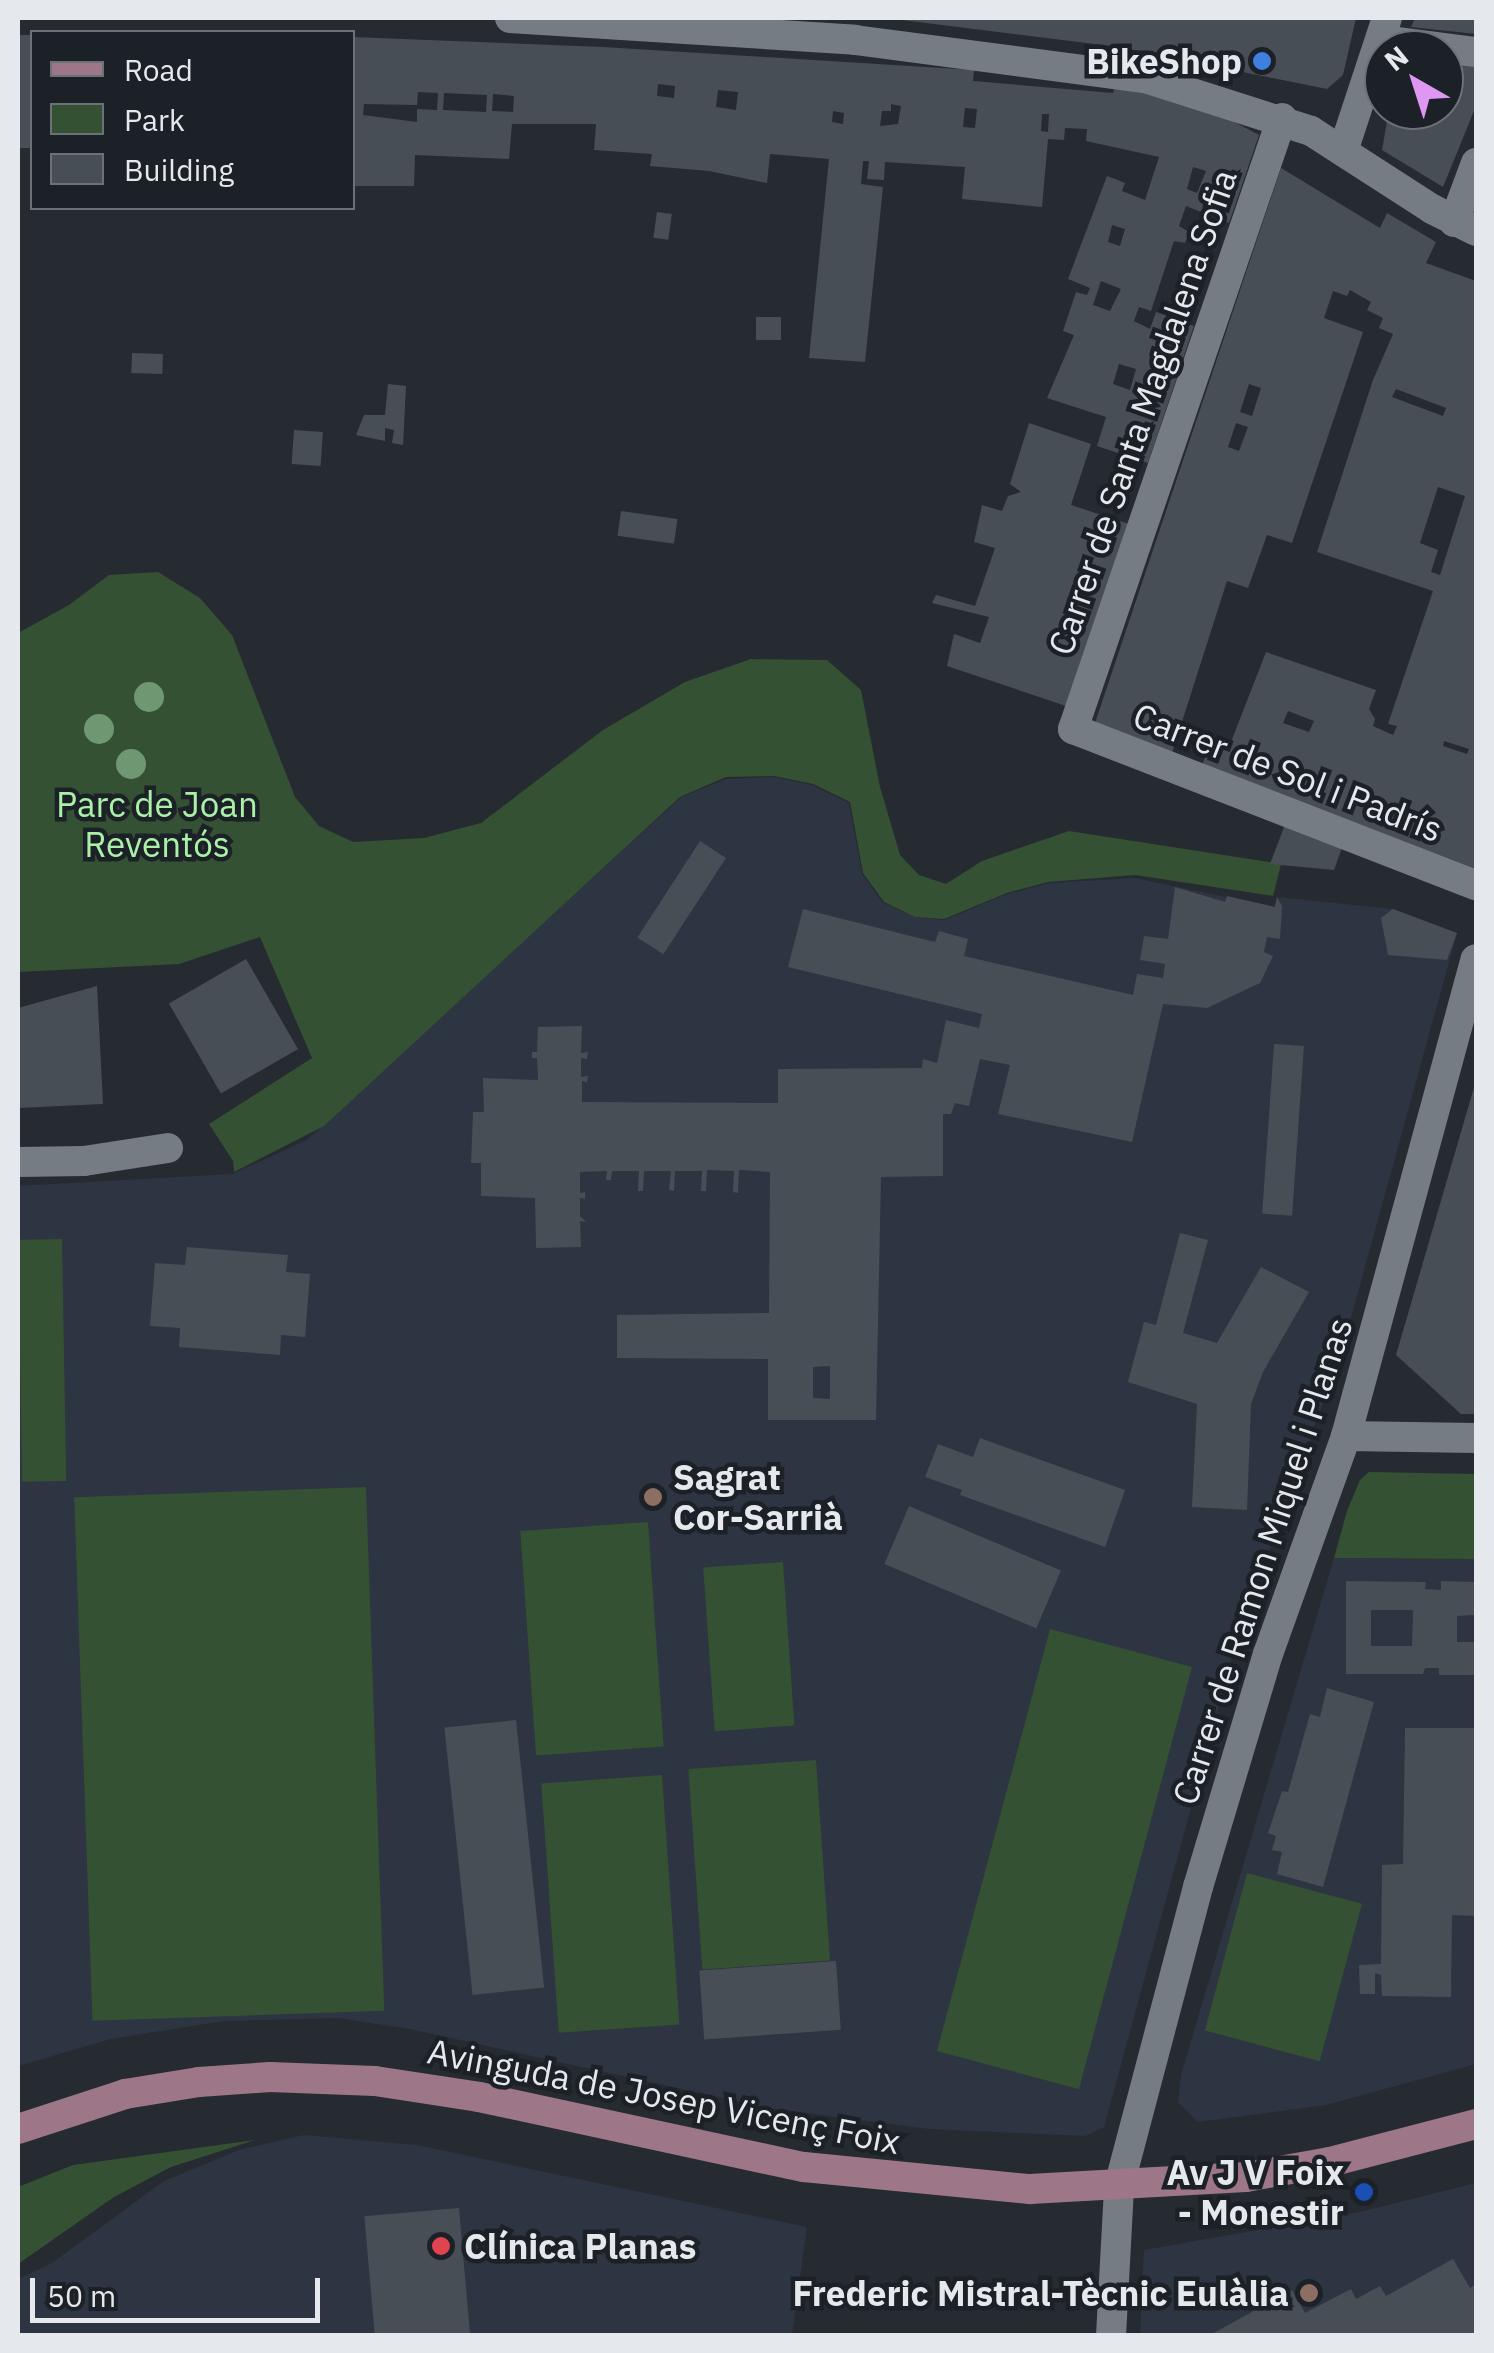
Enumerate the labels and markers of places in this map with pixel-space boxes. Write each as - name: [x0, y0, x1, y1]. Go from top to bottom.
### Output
- place label: BikeShop: [1086, 40, 1242, 82]
- marker: BikeShop: [1251, 50, 1273, 72]
- place label: Sagrat Cor-Sarrià: [673, 1456, 843, 1538]
- marker: Sagrat Cor-Sarrià: [642, 1486, 664, 1508]
- place label: Av J V Foix - Monestir: [1166, 2151, 1344, 2233]
- marker: Av J V Foix - Monestir: [1353, 2181, 1375, 2203]
- place label: Clínica Planas: [464, 2225, 696, 2267]
- marker: Clínica Planas: [428, 2233, 454, 2259]
- place label: Frederic Mistral-Tècnic Eulàlia: [792, 2272, 1289, 2314]
- marker: Frederic Mistral-Tècnic Eulàlia: [1298, 2282, 1320, 2304]

